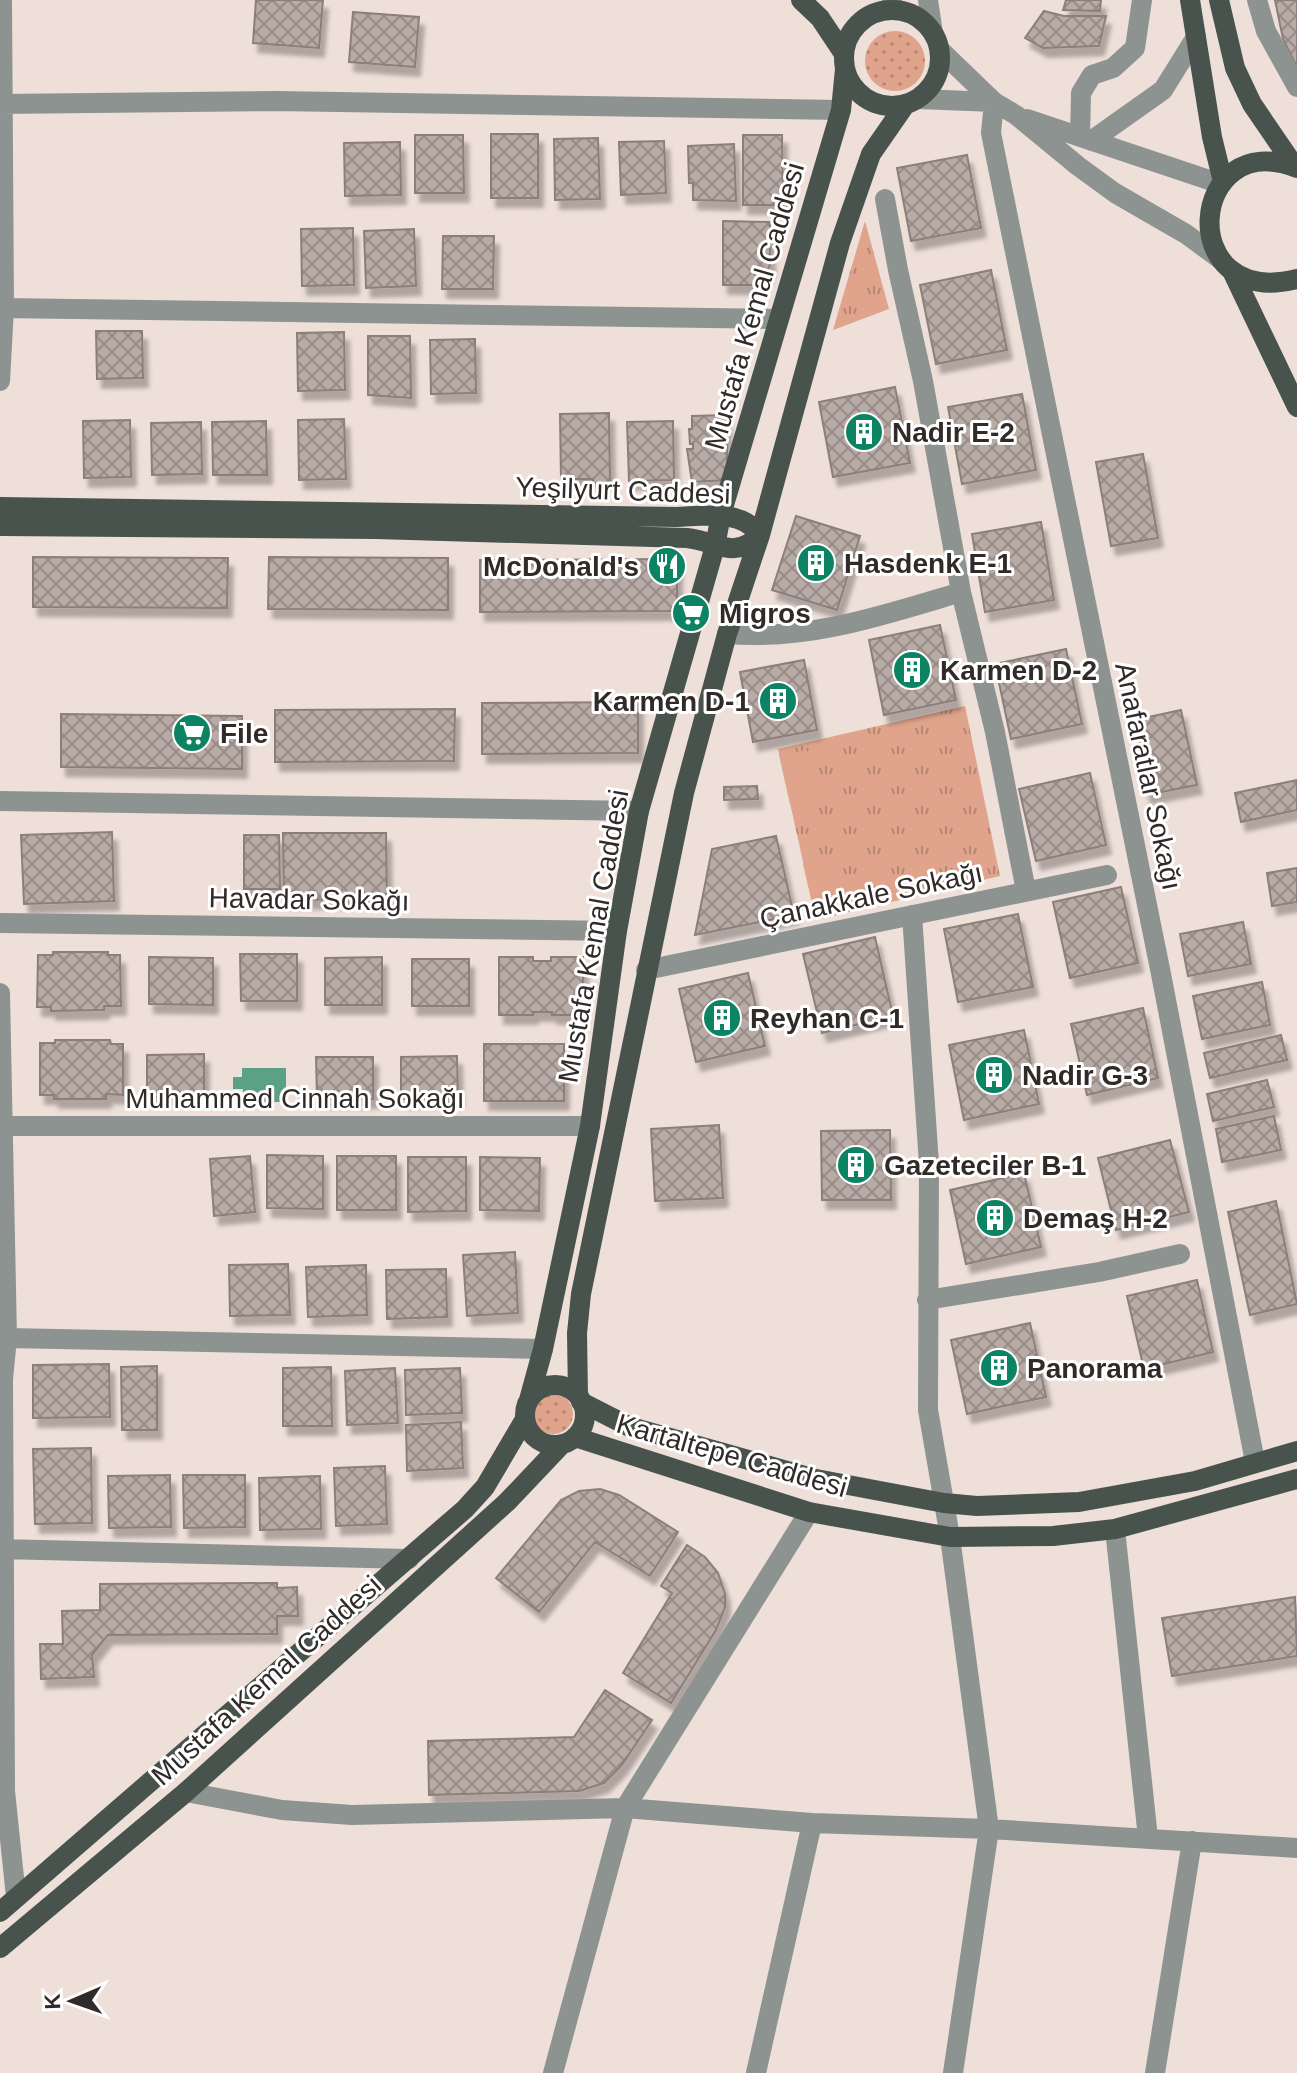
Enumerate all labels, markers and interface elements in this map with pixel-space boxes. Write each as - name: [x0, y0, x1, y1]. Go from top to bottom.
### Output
- street label: Mustafa Kemal Caddesi: [699, 159, 810, 453]
- building icon: Nadir E-2: [843, 411, 885, 453]
- place label: Nadir E-2: [892, 417, 1015, 448]
- street label: Yeşilyurt Caddesi: [515, 471, 731, 510]
- building icon: Hasdenk E-1: [795, 542, 837, 584]
- restaurant icon: McDonald's: [646, 545, 688, 587]
- place label: Hasdenk E-1: [844, 548, 1012, 579]
- place label: McDonald's: [483, 551, 639, 582]
- supermarket icon: Migros: [670, 592, 712, 634]
- place label: Migros: [719, 598, 811, 629]
- building icon: Karmen D-2: [891, 649, 933, 691]
- place label: Karmen D-2: [940, 655, 1097, 686]
- street label: Anafaratlar Sokağı: [1109, 659, 1188, 893]
- building icon: Karmen D-1: [757, 680, 799, 722]
- place label: Karmen D-1: [593, 686, 750, 717]
- supermarket icon: File: [171, 712, 213, 754]
- place label: File: [220, 718, 268, 749]
- street label: Mustafa Kemal Caddesi: [552, 787, 635, 1085]
- street label: Çanakkale Sokağı: [757, 857, 985, 934]
- street label: Havadar Sokağı: [208, 882, 410, 917]
- building icon: Reyhan C-1: [701, 997, 743, 1039]
- place label: Reyhan C-1: [750, 1003, 904, 1034]
- building icon: Nadir G-3: [973, 1054, 1015, 1096]
- place label: Nadir G-3: [1022, 1060, 1148, 1091]
- street label: Muhammed Cinnah Sokağı: [125, 1083, 465, 1114]
- building icon: Gazeteciler B-1: [835, 1144, 877, 1186]
- place label: Gazeteciler B-1: [884, 1150, 1086, 1181]
- building icon: Demaş H-2: [974, 1197, 1016, 1239]
- place label: Demaş H-2: [1023, 1203, 1168, 1234]
- building icon: Panorama: [978, 1347, 1020, 1389]
- place label: Panorama: [1027, 1353, 1163, 1384]
- street label: Kartaltepe Caddesi: [613, 1408, 851, 1503]
- street label: Mustafa Kemal Caddesi: [146, 1569, 387, 1791]
- north arrow: [32, 1961, 112, 2041]
- text: K: [40, 1993, 65, 2010]

